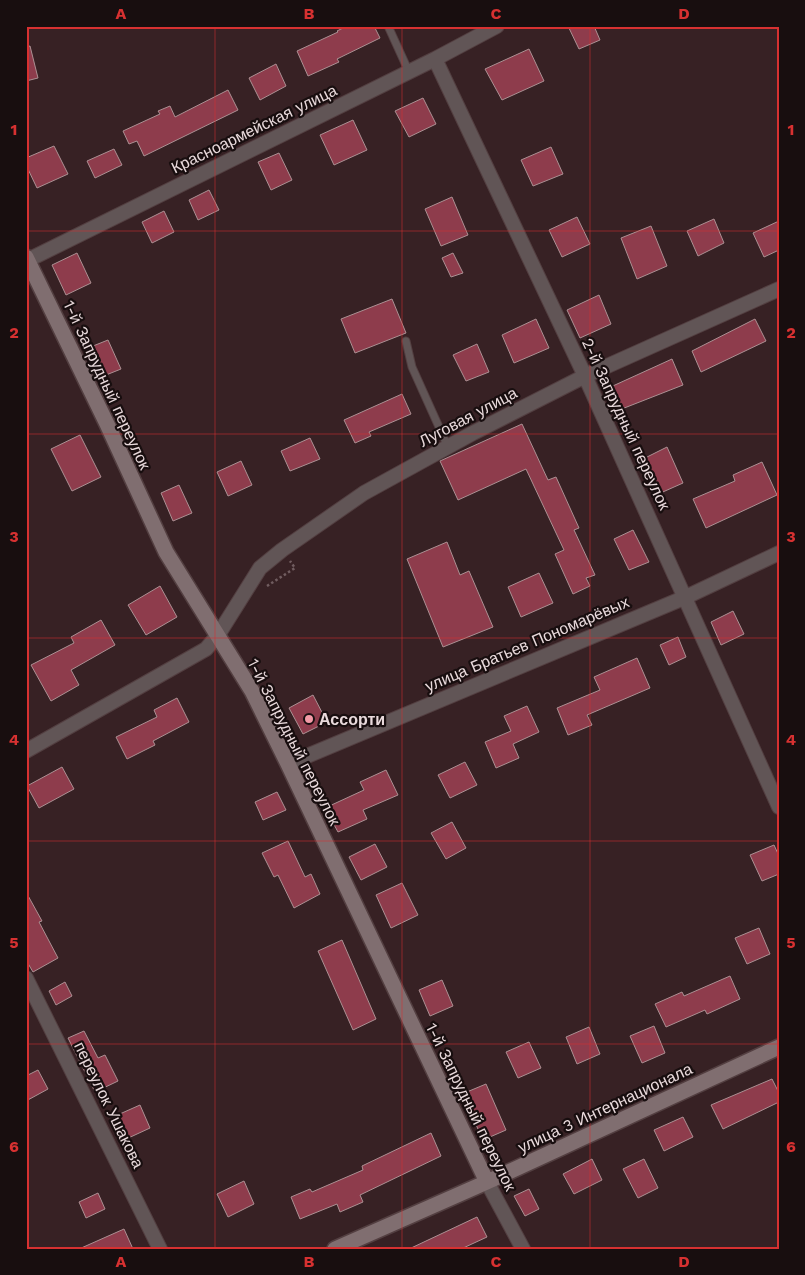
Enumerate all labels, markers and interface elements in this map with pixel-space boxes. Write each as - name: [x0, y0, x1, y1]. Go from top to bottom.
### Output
- text: A: [116, 4, 127, 23]
- text: B: [304, 4, 315, 23]
- text: C: [491, 4, 502, 23]
- text: D: [678, 4, 690, 23]
- street label: Красноармейская улица: [168, 81, 340, 177]
- text: 1: [11, 120, 17, 139]
- text: 1: [788, 120, 794, 139]
- street label: 1-й Запрудный переулок: [59, 297, 155, 474]
- text: 2: [9, 323, 19, 342]
- text: 2: [786, 323, 796, 342]
- street label: 2-й Запрудный переулок: [578, 335, 675, 514]
- street label: Луговая улица: [416, 383, 520, 451]
- text: 3: [9, 527, 19, 546]
- text: 3: [786, 527, 796, 546]
- street label: улица Братьев Пономарёвых: [422, 592, 632, 696]
- street label: 1-й Запрудный переулок: [244, 655, 345, 829]
- place label: Ассорти: [319, 710, 385, 729]
- marker: Ассорти: [303, 713, 315, 725]
- text: 4: [9, 730, 19, 749]
- text: 4: [786, 730, 796, 749]
- text: 5: [9, 933, 19, 952]
- text: 5: [786, 933, 796, 952]
- street label: 1-й Запрудный переулок: [422, 1020, 520, 1195]
- street label: переулок Ушакова: [70, 1039, 148, 1171]
- street label: улица 3 Интернационала: [515, 1059, 695, 1157]
- text: 6: [9, 1137, 19, 1156]
- text: 6: [786, 1137, 796, 1156]
- text: A: [116, 1252, 127, 1271]
- text: B: [304, 1252, 315, 1271]
- text: C: [491, 1252, 502, 1271]
- text: D: [678, 1252, 690, 1271]

